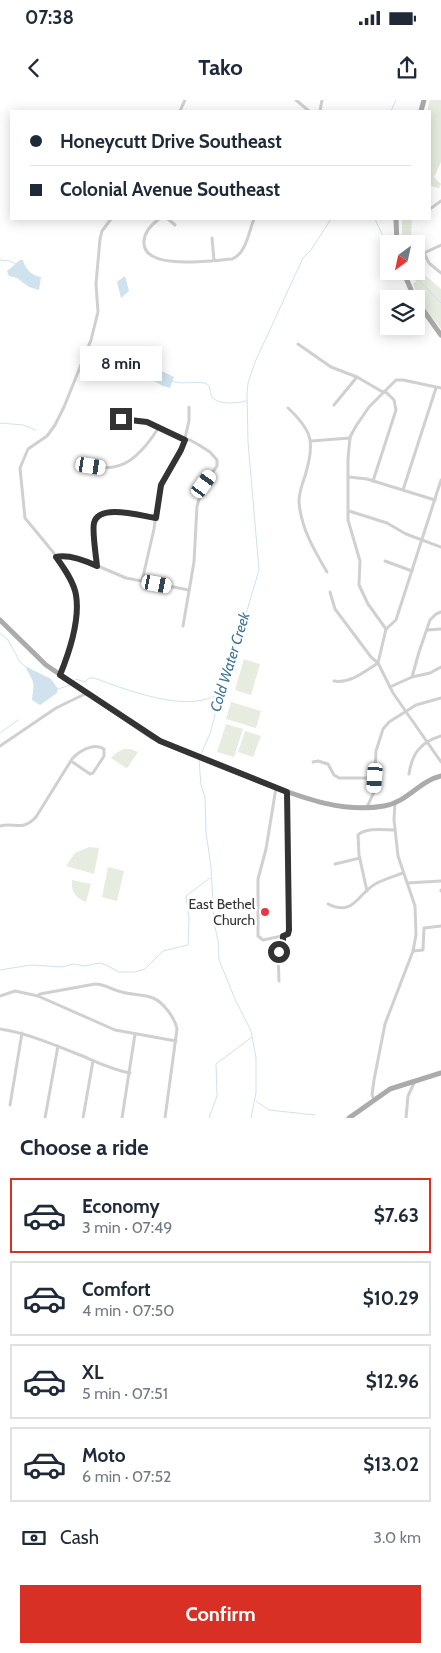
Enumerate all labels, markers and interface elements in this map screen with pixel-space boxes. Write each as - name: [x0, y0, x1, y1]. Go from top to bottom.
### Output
- text: 07:38: [25, 6, 74, 29]
- icon: back: [20, 54, 48, 82]
- text: Tako: [198, 54, 243, 81]
- icon: share: [393, 54, 421, 82]
- text: Honeycutt Drive Southeast: [60, 130, 282, 153]
- text: Colonial Avenue Southeast: [60, 178, 280, 201]
- north arrow: [380, 235, 425, 280]
- map controls: [380, 235, 425, 335]
- button: layers: [380, 290, 425, 335]
- callout: 8 min: [80, 346, 162, 382]
- text: 8 min: [101, 354, 141, 373]
- route end: [110, 408, 132, 430]
- car: [75, 456, 106, 476]
- car: [189, 467, 218, 501]
- car: [140, 574, 173, 594]
- water label: Cold Water Creek: [206, 609, 254, 714]
- car: [366, 763, 383, 793]
- place label: East Bethel Church: [189, 895, 256, 929]
- marker: East Bethel Church: [259, 906, 271, 918]
- route start: [268, 941, 290, 963]
- text: Choose a ride: [20, 1134, 149, 1161]
- icon: car: [22, 1193, 67, 1238]
- text: Economy: [82, 1195, 160, 1218]
- text: $7.63: [374, 1204, 419, 1227]
- text: 3 min · 07:49: [82, 1218, 172, 1237]
- icon: car: [22, 1276, 67, 1321]
- text: Comfort: [82, 1278, 151, 1301]
- text: $10.29: [363, 1287, 419, 1310]
- text: 4 min · 07:50: [82, 1301, 174, 1320]
- icon: car: [22, 1359, 67, 1404]
- text: XL: [82, 1361, 103, 1384]
- text: $12.96: [366, 1370, 419, 1393]
- text: 5 min · 07:51: [82, 1384, 168, 1403]
- icon: car: [22, 1442, 67, 1487]
- text: Moto: [82, 1444, 126, 1467]
- text: $13.02: [363, 1453, 419, 1476]
- text: 6 min · 07:52: [82, 1467, 171, 1486]
- icon: cash: [20, 1524, 48, 1552]
- text: Cash: [60, 1526, 99, 1549]
- text: 3.0 km: [373, 1528, 421, 1547]
- button: Confirm: [20, 1585, 421, 1643]

